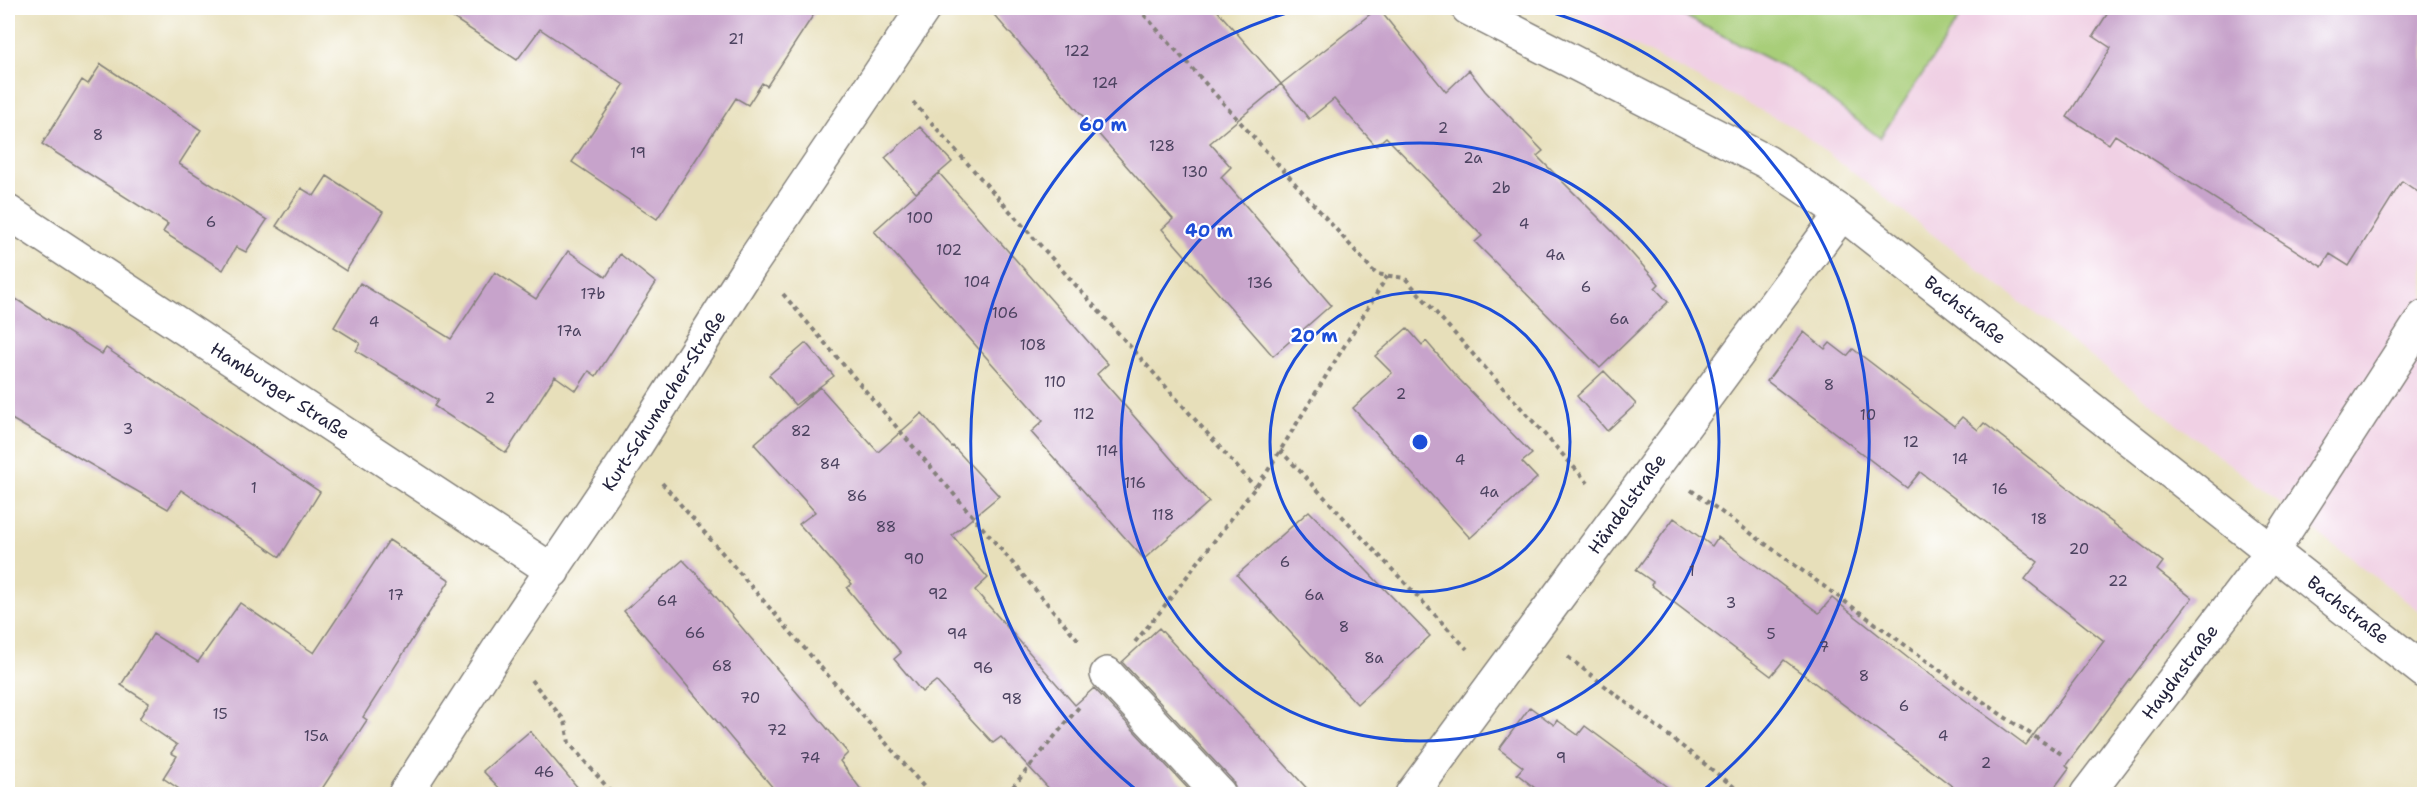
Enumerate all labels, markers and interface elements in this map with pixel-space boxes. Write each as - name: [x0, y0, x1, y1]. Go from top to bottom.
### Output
- house number: 21: [728, 29, 744, 49]
- house number: 122: [1064, 41, 1090, 61]
- house number: 124: [1092, 73, 1118, 93]
- text: 60 m: [1079, 113, 1127, 137]
- house number: 2: [1438, 118, 1448, 138]
- house number: 8: [93, 125, 103, 145]
- house number: 128: [1149, 136, 1175, 156]
- house number: 19: [630, 143, 646, 163]
- house number: 2a: [1463, 148, 1483, 168]
- house number: 130: [1182, 162, 1208, 182]
- house number: 2b: [1491, 178, 1511, 198]
- house number: 100: [907, 208, 933, 228]
- house number: 6: [206, 212, 216, 232]
- house number: 4: [1519, 214, 1529, 234]
- text: 40 m: [1185, 219, 1233, 243]
- house number: 102: [936, 240, 962, 260]
- house number: 4a: [1545, 245, 1565, 265]
- street label: Bachstraße: [1919, 270, 2011, 350]
- house number: 104: [964, 272, 990, 292]
- house number: 136: [1247, 273, 1273, 293]
- house number: 6: [1581, 277, 1591, 297]
- house number: 17b: [581, 284, 605, 304]
- house number: 106: [992, 303, 1018, 323]
- street label: Kurt-Schumacher-Straße: [597, 306, 731, 496]
- house number: 6a: [1609, 309, 1629, 329]
- house number: 4: [369, 312, 379, 332]
- house number: 17a: [557, 321, 582, 341]
- text: 20 m: [1290, 324, 1338, 348]
- house number: 108: [1020, 335, 1046, 355]
- street label: Hamburger Straße: [206, 337, 354, 445]
- house number: 110: [1044, 372, 1066, 392]
- house number: 8: [1824, 375, 1834, 395]
- house number: 2: [1396, 384, 1406, 404]
- house number: 2: [485, 388, 495, 408]
- house number: 112: [1073, 404, 1095, 424]
- house number: 10: [1860, 405, 1876, 425]
- house number: 3: [123, 419, 133, 439]
- house number: 82: [791, 421, 811, 441]
- centre of rings: [1410, 432, 1430, 452]
- house number: 12: [1903, 432, 1919, 452]
- house number: 114: [1096, 441, 1118, 461]
- street label: Händelstraße: [1582, 449, 1672, 559]
- house number: 14: [1952, 449, 1968, 469]
- house number: 4: [1455, 450, 1465, 470]
- house number: 84: [820, 454, 840, 474]
- house number: 116: [1124, 473, 1146, 493]
- house number: 1: [251, 478, 257, 498]
- house number: 16: [1992, 479, 2008, 499]
- house number: 4a: [1479, 482, 1499, 502]
- house number: 86: [847, 486, 867, 506]
- house number: 118: [1152, 505, 1174, 525]
- house number: 18: [2031, 509, 2047, 529]
- house number: 88: [876, 517, 896, 537]
- house number: 20: [2069, 539, 2089, 559]
- house number: 90: [904, 549, 924, 569]
- house number: 6: [1280, 552, 1290, 572]
- house number: 1: [1689, 561, 1695, 581]
- street label: Bachstraße: [2302, 570, 2394, 650]
- house number: 22: [2108, 571, 2128, 591]
- house number: 92: [928, 584, 948, 604]
- house number: 17: [388, 585, 404, 605]
- house number: 6a: [1304, 585, 1324, 605]
- house number: 64: [657, 591, 677, 611]
- house number: 3: [1726, 593, 1736, 613]
- house number: 8: [1339, 617, 1349, 637]
- street label: Haydnstraße: [2136, 620, 2224, 724]
- house number: 66: [685, 623, 705, 643]
- house number: 94: [947, 624, 967, 644]
- house number: 5: [1766, 624, 1776, 644]
- house number: 7: [1819, 637, 1829, 657]
- house number: 8a: [1364, 648, 1384, 668]
- house number: 68: [712, 656, 732, 676]
- house number: 96: [973, 658, 993, 678]
- house number: 8: [1859, 666, 1869, 686]
- house number: 70: [740, 688, 760, 708]
- house number: 98: [1002, 689, 1022, 709]
- house number: 6: [1899, 696, 1909, 716]
- house number: 15: [212, 704, 228, 724]
- house number: 72: [767, 720, 787, 740]
- house number: 15a: [304, 726, 329, 746]
- house number: 4: [1938, 726, 1948, 746]
- house number: 74: [800, 748, 820, 768]
- house number: 9: [1556, 748, 1566, 768]
- house number: 2: [1981, 753, 1991, 773]
- house number: 46: [534, 762, 554, 782]

